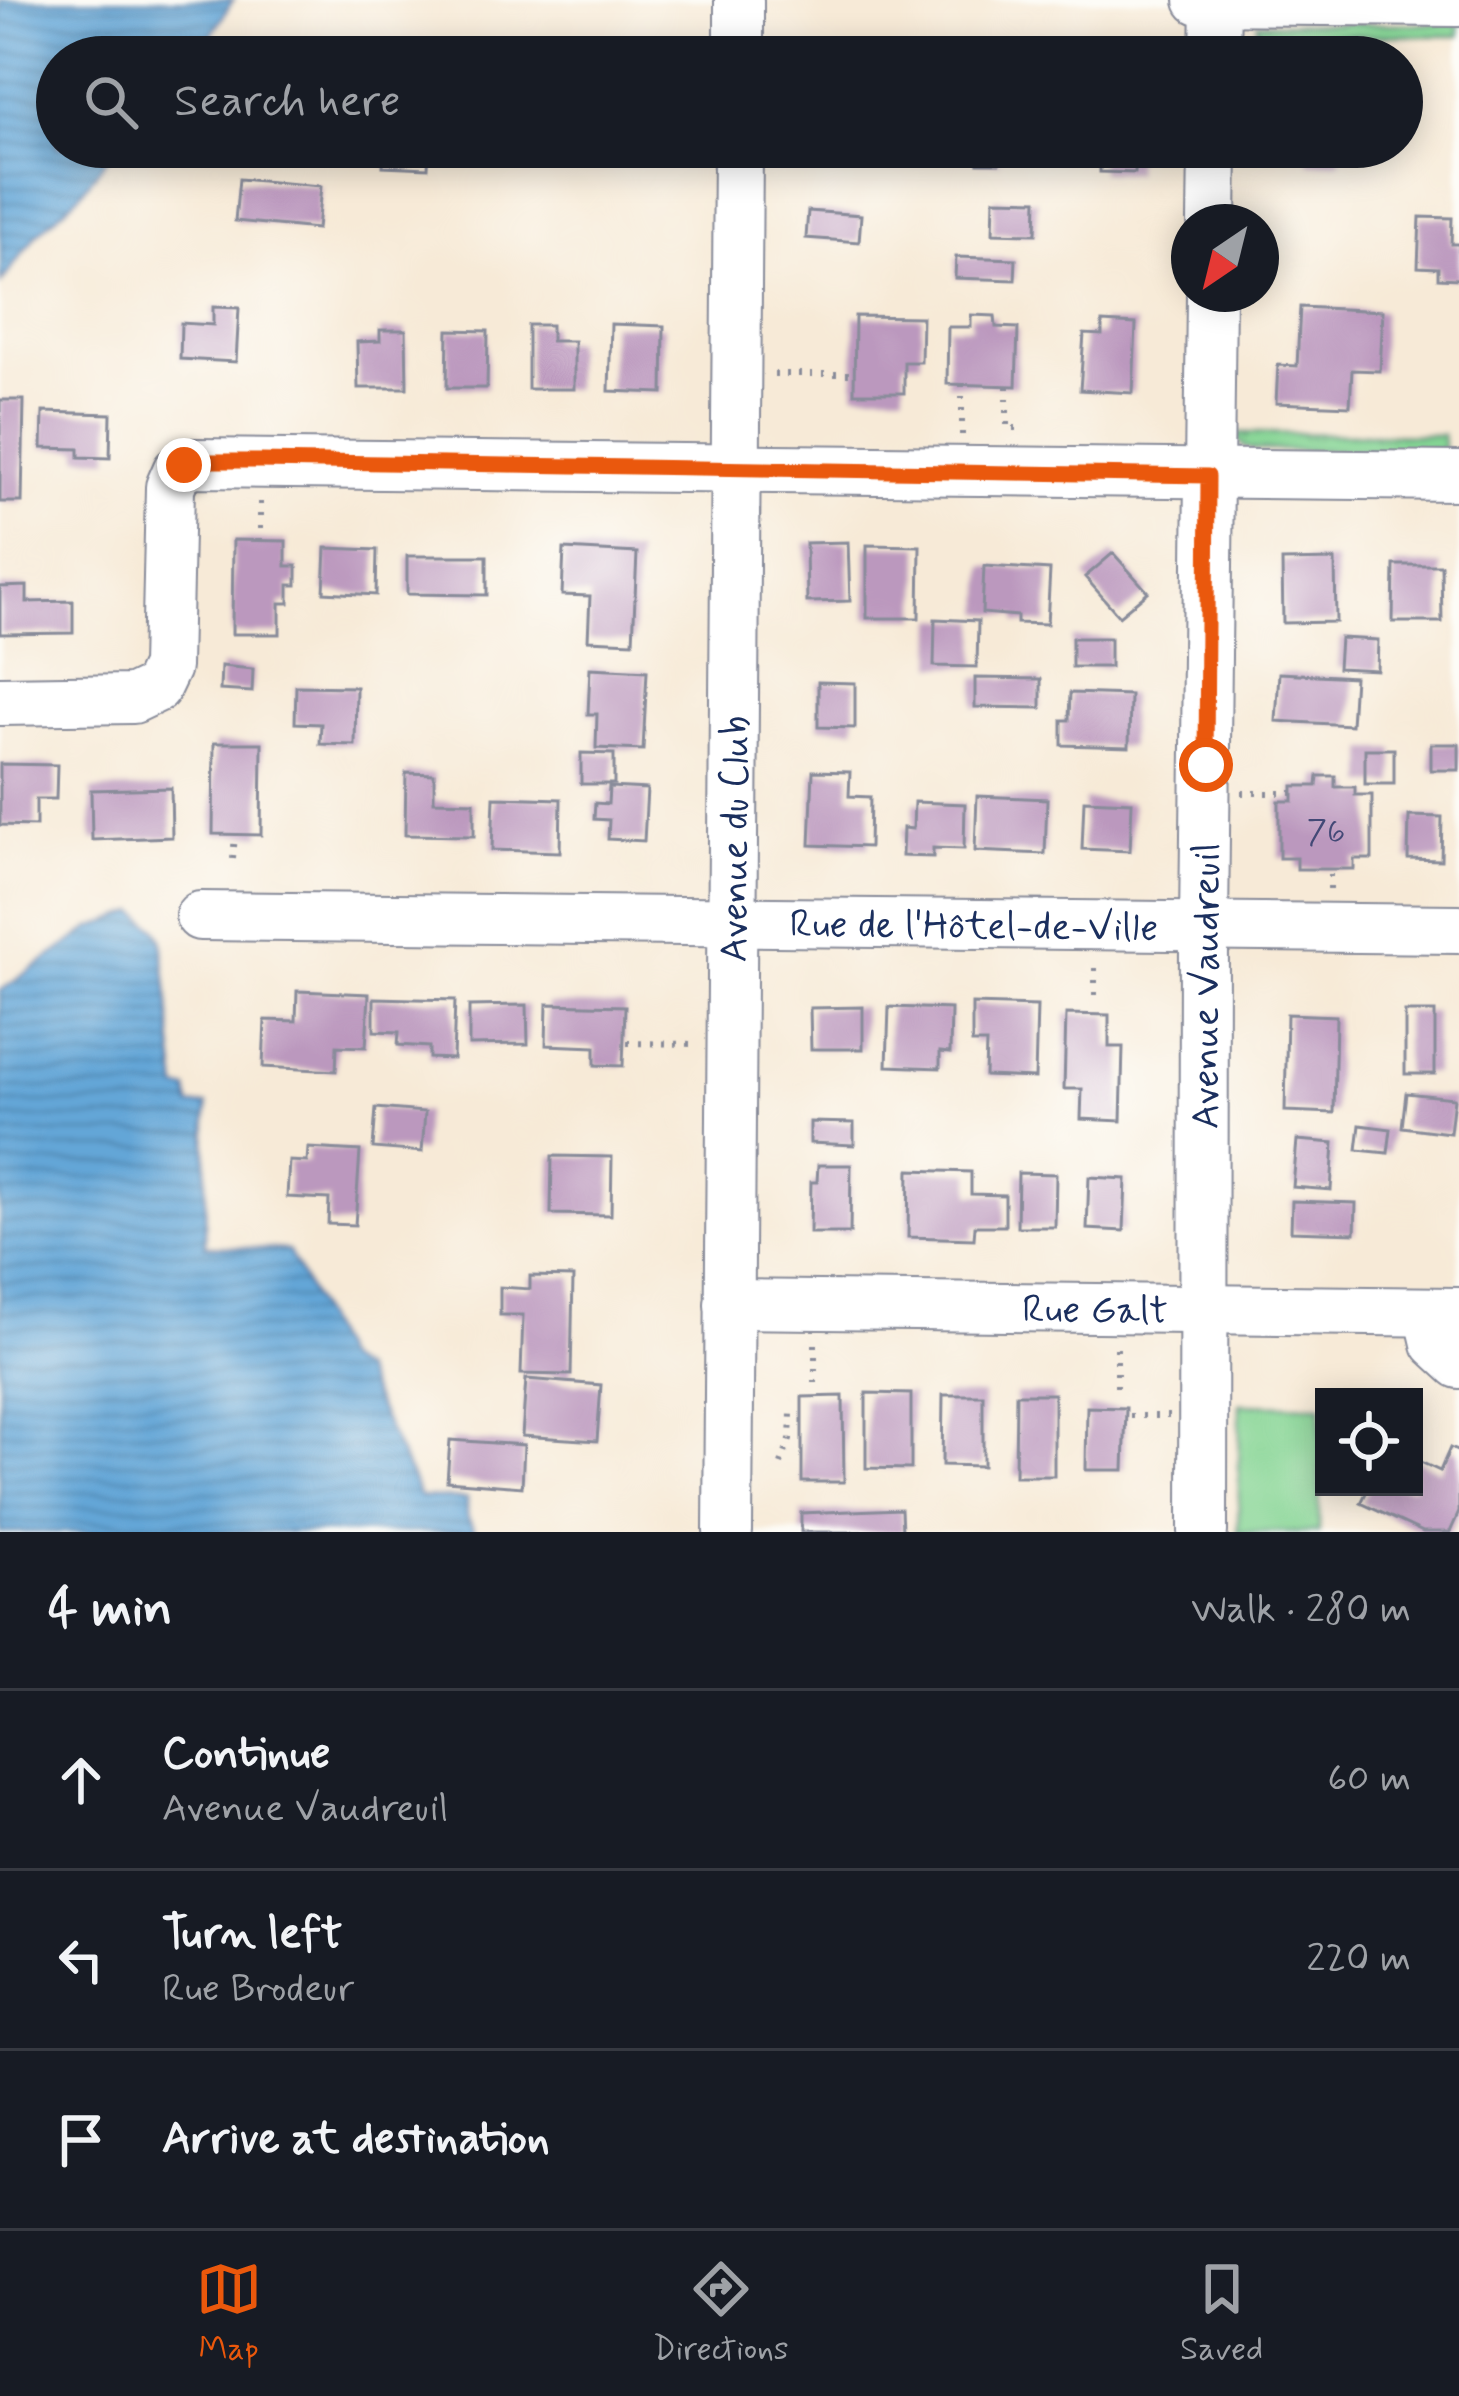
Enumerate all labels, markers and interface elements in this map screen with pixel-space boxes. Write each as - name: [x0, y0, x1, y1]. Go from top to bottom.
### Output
- search box: [36, 36, 1423, 168]
- icon: search: [78, 69, 144, 135]
- text: Search here: [174, 73, 401, 132]
- north arrow: [1171, 204, 1279, 312]
- route end: [157, 438, 211, 492]
- street label: Avenue du Club: [710, 715, 763, 963]
- route start: [1179, 738, 1233, 792]
- house number: 76: [1307, 811, 1345, 855]
- street label: Avenue Vaudreuil: [1182, 842, 1234, 1129]
- street label: Rue de l'Hôtel-de-Ville: [789, 900, 1158, 955]
- street label: Rue Galt: [1022, 1285, 1168, 1338]
- map controls: [1315, 1388, 1423, 1496]
- button: locate: [1315, 1388, 1423, 1496]
- text: 4 min: [48, 1577, 172, 1643]
- text: Walk · 280 m: [1191, 1585, 1411, 1636]
- text: Continue: [162, 1725, 330, 1784]
- icon: ahead: [48, 1747, 114, 1813]
- text: 60 m: [1327, 1754, 1411, 1805]
- text: Avenue Vaudreuil: [162, 1784, 448, 1835]
- text: Turn left: [162, 1905, 342, 1964]
- icon: left: [48, 1927, 114, 1993]
- text: 220 m: [1306, 1934, 1411, 1985]
- text: Rue Brodeur: [162, 1964, 354, 2015]
- icon: arrive: [48, 2107, 114, 2173]
- text: Arrive at destination: [162, 2110, 550, 2169]
- tab: Map: [196, 2256, 262, 2372]
- tab: Directions: [653, 2256, 789, 2372]
- tab: Saved: [1180, 2256, 1263, 2372]

